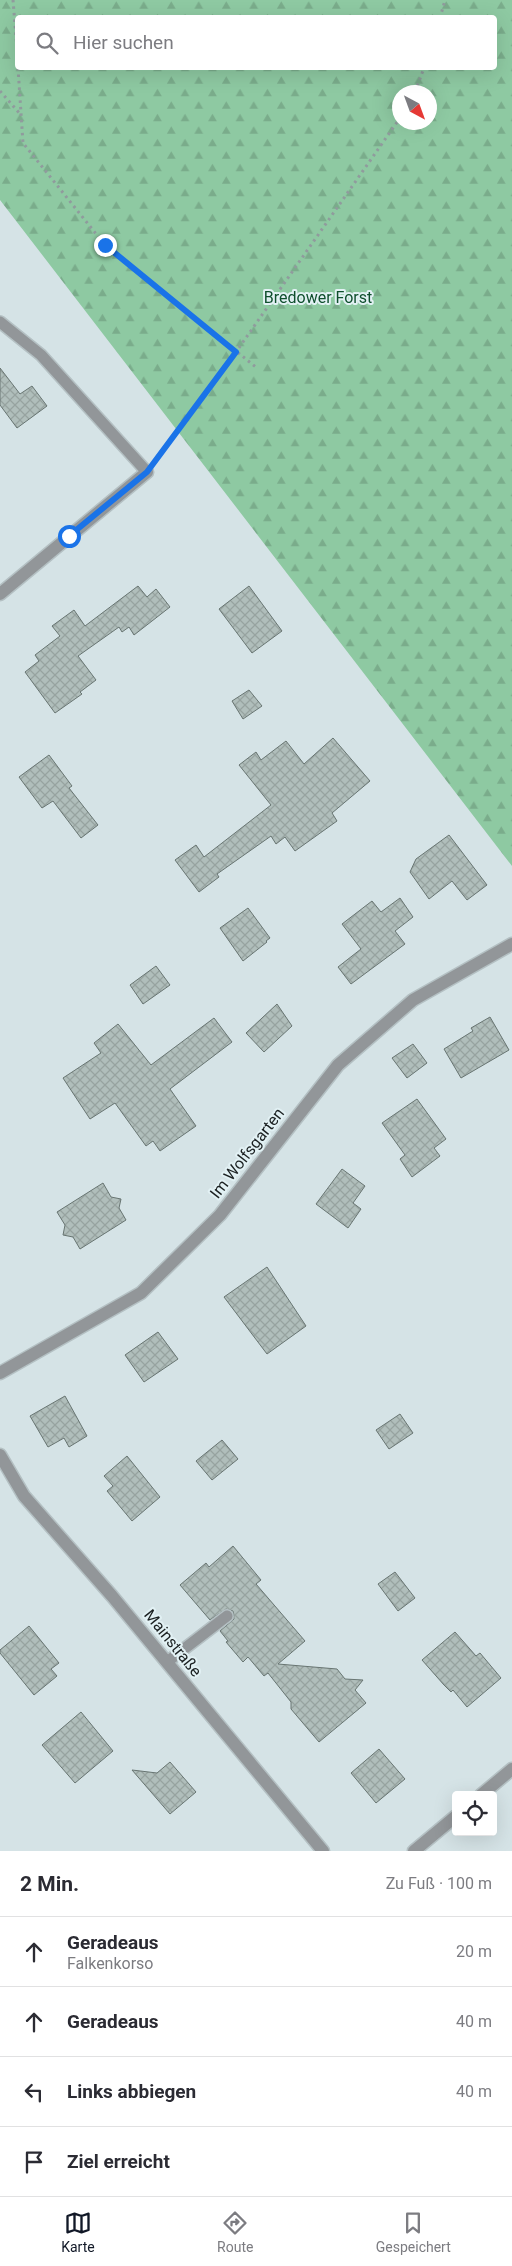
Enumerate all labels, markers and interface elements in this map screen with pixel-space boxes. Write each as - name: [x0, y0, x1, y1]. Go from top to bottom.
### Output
- search box: [15, 15, 497, 70]
- icon: search: [33, 29, 61, 57]
- text: Hier suchen: [73, 31, 174, 54]
- north arrow: [392, 85, 437, 130]
- route end: [94, 234, 117, 257]
- park label: Bredower Forst: [264, 288, 372, 307]
- route start: [58, 525, 81, 548]
- street label: Im Wolfsgarten: [206, 1104, 288, 1202]
- street label: Mainstraße: [140, 1606, 206, 1680]
- map controls: [452, 1791, 497, 1836]
- button: locate: [452, 1791, 497, 1836]
- text: 2 Min.: [20, 1872, 79, 1896]
- text: Zu Fuß · 100 m: [386, 1874, 492, 1893]
- text: Geradeaus: [67, 1931, 159, 1954]
- icon: ahead: [20, 1938, 48, 1966]
- text: 20 m: [456, 1942, 492, 1961]
- text: Falkenkorso: [67, 1954, 153, 1973]
- icon: ahead: [20, 2008, 48, 2036]
- text: Geradeaus: [67, 2010, 159, 2033]
- text: 40 m: [456, 2012, 492, 2031]
- icon: left: [20, 2078, 48, 2106]
- text: Links abbiegen: [67, 2080, 196, 2103]
- text: 40 m: [456, 2082, 492, 2101]
- icon: arrive: [20, 2148, 48, 2176]
- text: Ziel erreicht: [67, 2150, 170, 2173]
- tab: Karte: [61, 2209, 95, 2255]
- tab: Route: [217, 2209, 253, 2255]
- tab: Gespeichert: [376, 2209, 451, 2255]

